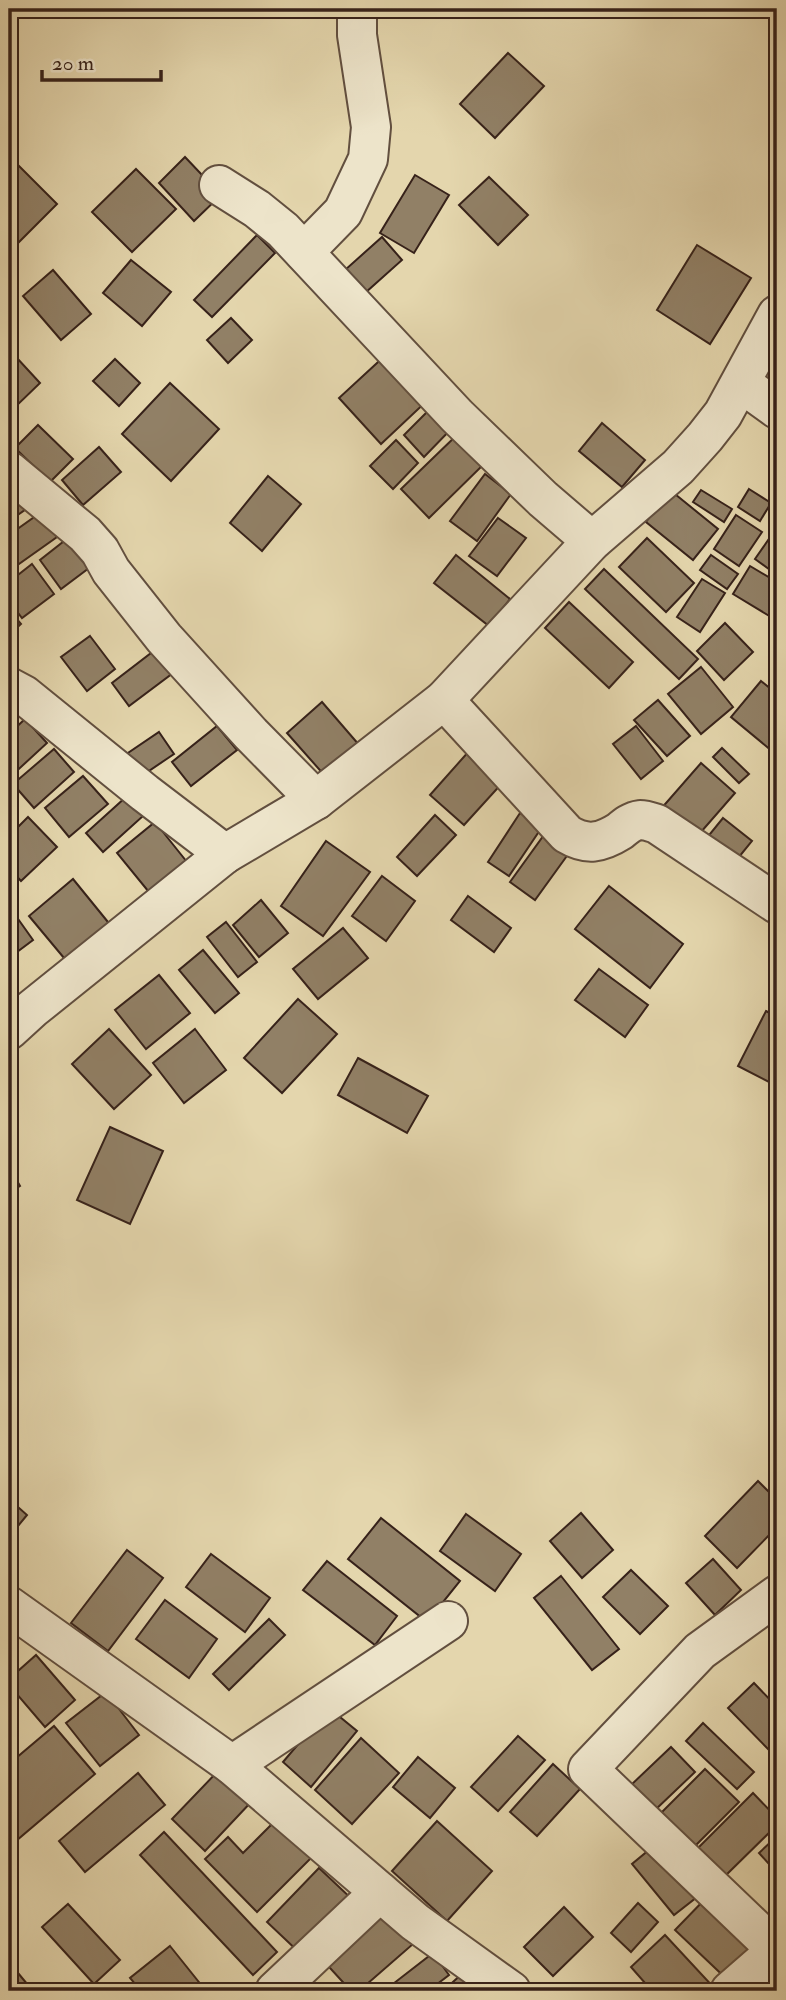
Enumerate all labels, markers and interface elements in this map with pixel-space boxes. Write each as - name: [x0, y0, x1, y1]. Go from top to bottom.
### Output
- scale bar: [42, 38, 161, 82]
- text: 20 m: [52, 50, 94, 77]

